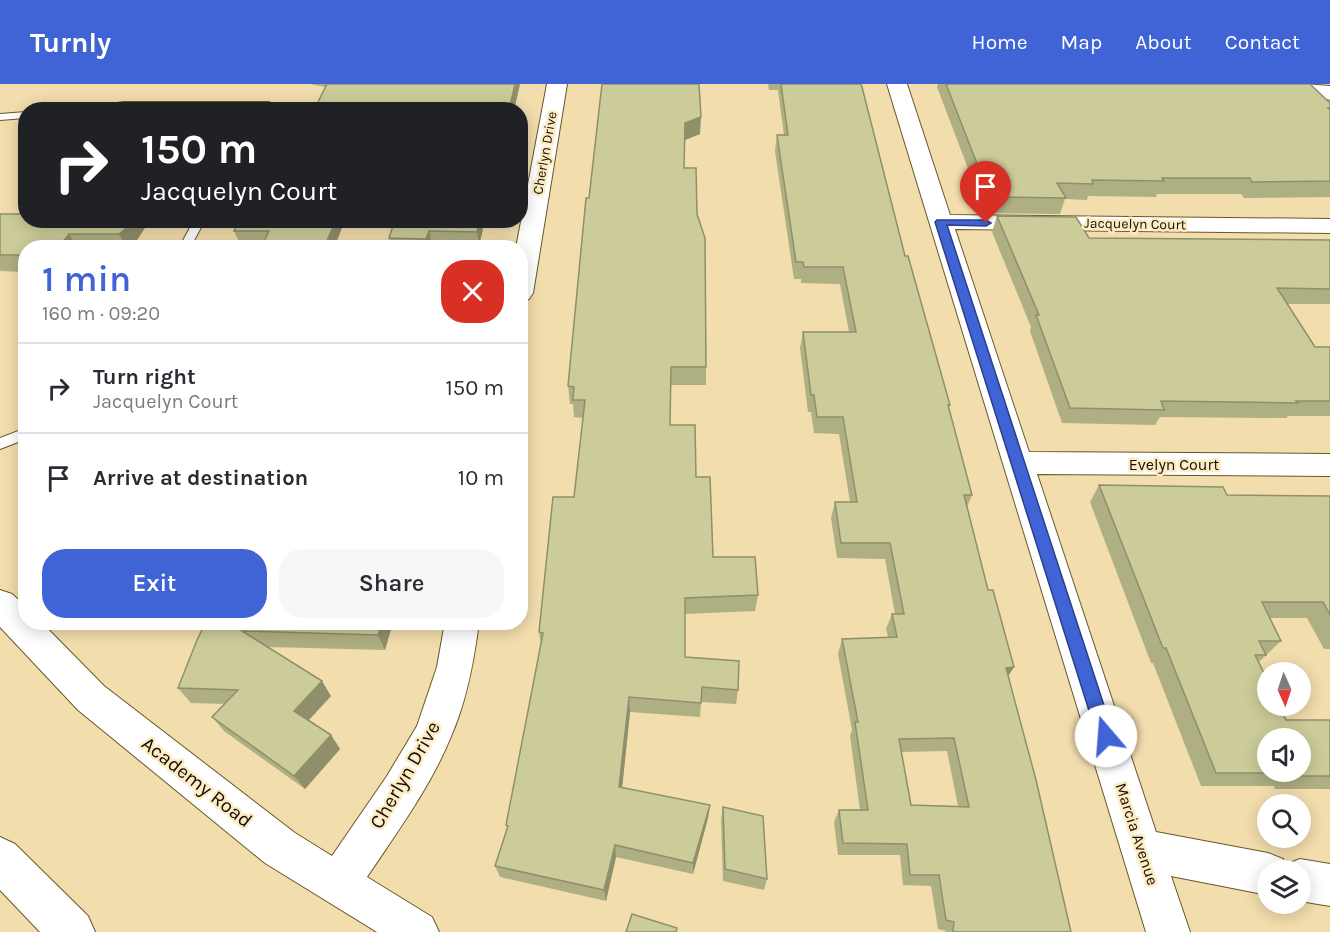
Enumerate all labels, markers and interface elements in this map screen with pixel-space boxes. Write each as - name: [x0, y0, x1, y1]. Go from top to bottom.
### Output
- text: Turnly: [30, 26, 111, 59]
- text: Home: [972, 30, 1028, 54]
- text: Map: [1061, 30, 1102, 54]
- text: About: [1135, 30, 1192, 54]
- text: Contact: [1225, 30, 1300, 54]
- street label: Cherlyn Drive: [529, 110, 561, 196]
- text: 150 m: [141, 124, 257, 174]
- icon: right: [42, 126, 120, 204]
- pin: [960, 161, 1011, 223]
- icon: arrive: [969, 170, 1002, 203]
- text: Jacquelyn Court: [141, 175, 337, 207]
- street label: Jacquelyn Court: [1084, 215, 1186, 233]
- text: 1 min: [42, 258, 131, 300]
- button: close: [441, 260, 504, 323]
- text: 160 m · 09:20: [42, 302, 160, 325]
- text: Turn right: [93, 364, 196, 390]
- icon: right: [42, 372, 75, 405]
- text: 150 m: [445, 375, 504, 401]
- text: Jacquelyn Court: [93, 390, 238, 413]
- street label: Evelyn Court: [1129, 455, 1219, 474]
- icon: arrive: [42, 462, 75, 495]
- text: Arrive at destination: [93, 465, 308, 491]
- text: 10 m: [458, 465, 504, 491]
- button: Exit: [42, 549, 267, 618]
- button: Share: [279, 549, 504, 618]
- north arrow: [1257, 662, 1311, 716]
- map controls: [1257, 662, 1311, 914]
- position arrow: [1074, 704, 1138, 768]
- street label: Cherlyn Drive: [365, 717, 445, 833]
- button: sound: [1257, 728, 1311, 782]
- street label: Academy Road: [137, 732, 257, 832]
- street label: Marcia Avenue: [1112, 780, 1162, 888]
- button: search: [1257, 794, 1311, 848]
- button: layers: [1257, 860, 1311, 914]

